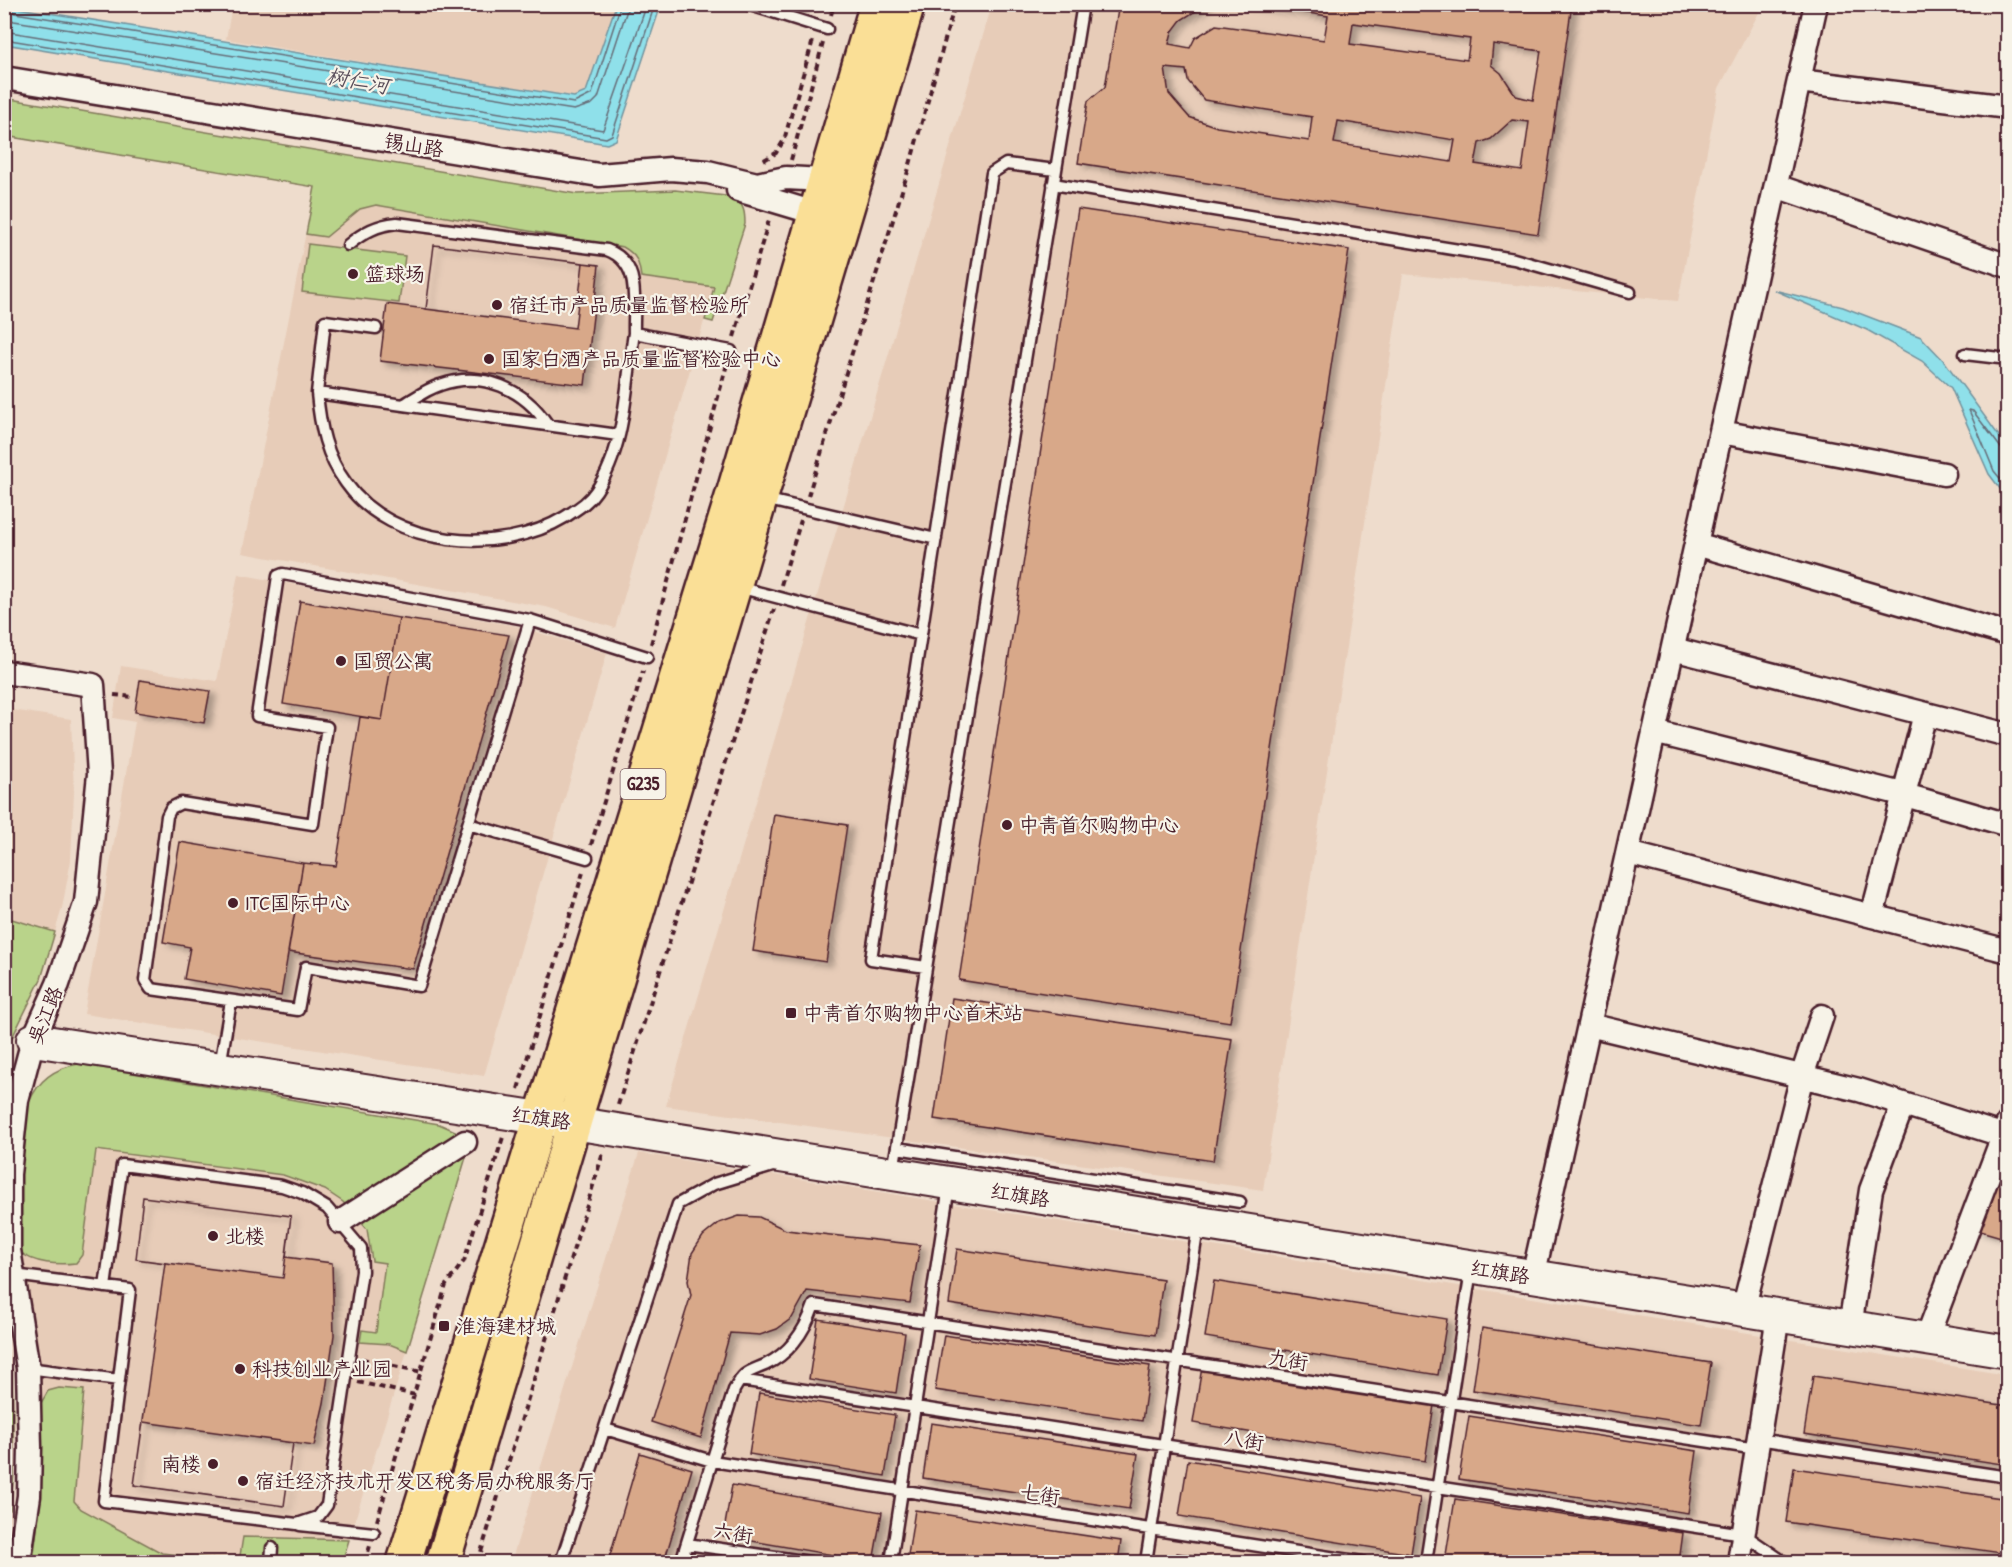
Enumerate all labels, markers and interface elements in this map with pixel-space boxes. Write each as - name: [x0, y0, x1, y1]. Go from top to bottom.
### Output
- water label: 树仁河: [325, 61, 395, 101]
- street label: 锡山路: [382, 126, 447, 163]
- place label: 篮球场: [365, 260, 425, 287]
- marker: 篮球场: [346, 267, 360, 281]
- place label: 宿迁市产品质量监督检验所: [509, 291, 749, 318]
- marker: 宿迁市产品质量监督检验所: [490, 298, 504, 312]
- place label: 国家白酒产品质量监督检验中心: [501, 345, 781, 372]
- marker: 国家白酒产品质量监督检验中心: [482, 352, 496, 366]
- place label: 国贸公寓: [353, 647, 433, 674]
- marker: 国贸公寓: [334, 654, 348, 668]
- road number: G235: [620, 769, 666, 799]
- place label: 中青首尔购物中心: [1019, 811, 1179, 838]
- marker: 中青首尔购物中心: [1000, 818, 1014, 832]
- place label: ITC国际中心: [245, 889, 350, 916]
- marker: ITC国际中心: [226, 896, 240, 910]
- street label: 吴江路: [21, 981, 69, 1048]
- place label: 中青首尔购物中心首末站: [803, 999, 1023, 1026]
- marker: 中青首尔购物中心首末站: [784, 1006, 798, 1020]
- street label: 红旗路: [509, 1100, 574, 1135]
- street label: 红旗路: [988, 1176, 1053, 1213]
- place label: 北楼: [225, 1222, 265, 1249]
- marker: 北楼: [206, 1229, 220, 1243]
- street label: 红旗路: [1468, 1253, 1533, 1290]
- place label: 淮海建材城: [456, 1312, 556, 1339]
- marker: 淮海建材城: [437, 1319, 451, 1333]
- street label: 九街: [1266, 1343, 1310, 1376]
- place label: 科技创业产业园: [252, 1355, 392, 1382]
- marker: 科技创业产业园: [233, 1362, 247, 1376]
- street label: 八街: [1222, 1423, 1266, 1456]
- place label: 南楼: [161, 1450, 201, 1477]
- marker: 南楼: [206, 1457, 220, 1471]
- place label: 宿迁经济技术开发区税务局办税服务厅: [255, 1467, 595, 1494]
- marker: 宿迁经济技术开发区税务局办税服务厅: [236, 1474, 250, 1488]
- street label: 七街: [1018, 1477, 1062, 1510]
- street label: 六街: [711, 1516, 755, 1549]

